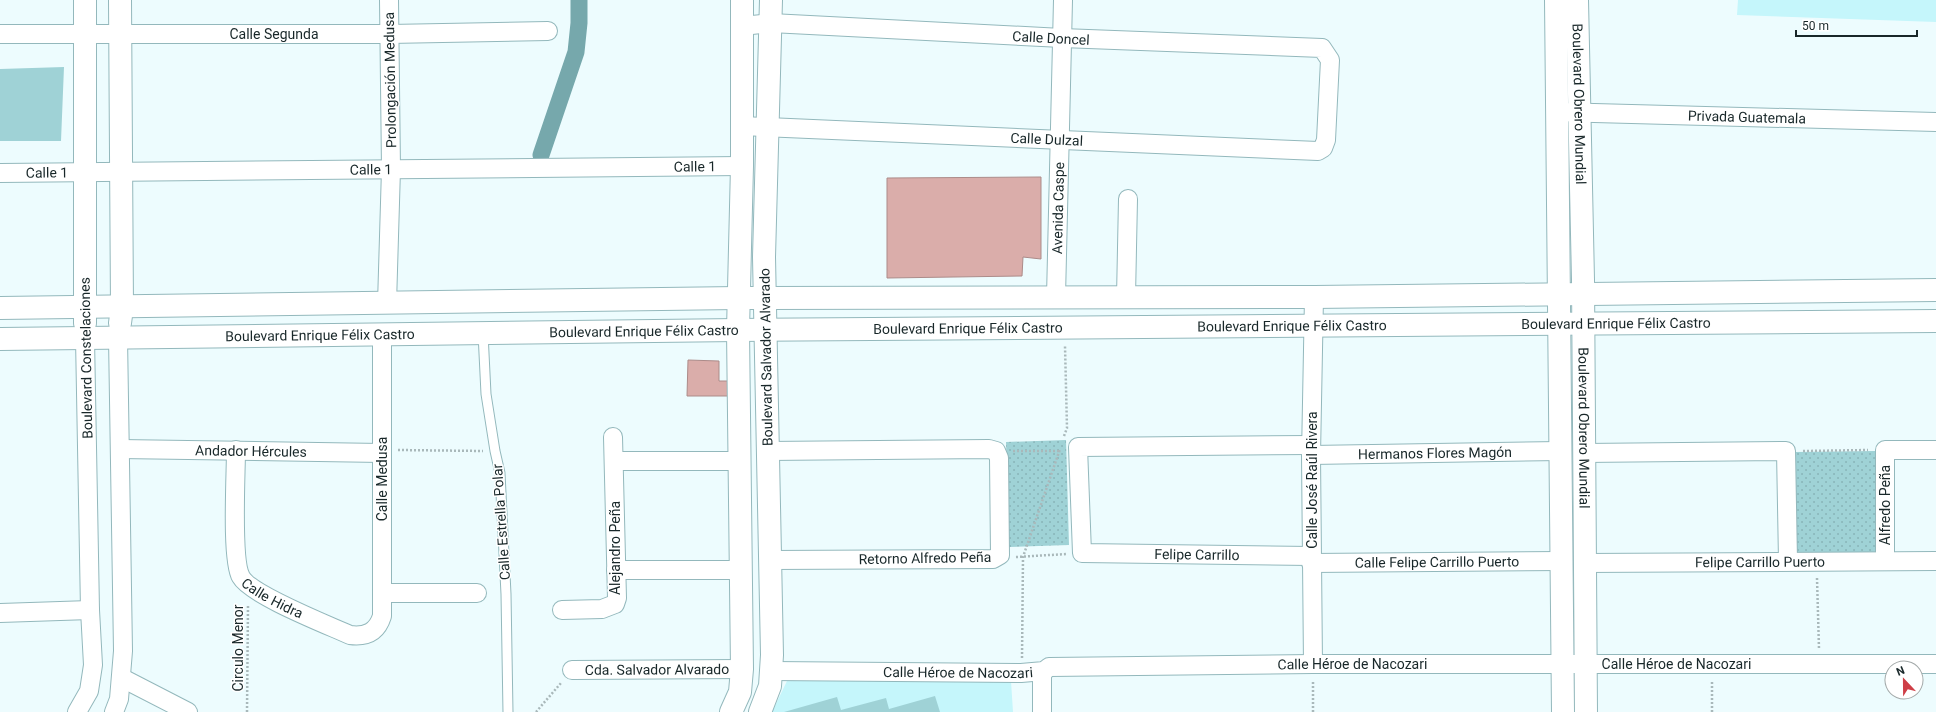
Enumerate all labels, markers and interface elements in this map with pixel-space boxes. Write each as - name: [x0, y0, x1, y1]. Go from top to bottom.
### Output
- street label: Prolongación Medusa: [381, 12, 399, 148]
- scale bar: [1796, 12, 1917, 38]
- text: 50 m: [1802, 19, 1829, 33]
- street label: Boulevard Obrero Mundial: [1570, 23, 1589, 185]
- street label: Calle Segunda: [229, 26, 319, 42]
- street label: Calle Doncel: [1012, 28, 1090, 48]
- street label: Privada Guatemala: [1688, 107, 1806, 127]
- street label: Calle Dulzal: [1010, 130, 1083, 149]
- street label: Calle 1: [674, 158, 716, 175]
- street label: Calle 1: [350, 161, 392, 178]
- street label: Avenida Caspe: [1049, 162, 1067, 254]
- street label: Calle 1: [26, 164, 68, 181]
- street label: Boulevard Salvador Alvarado: [756, 268, 776, 446]
- street label: Boulevard Constelaciones: [77, 277, 95, 439]
- street label: Boulevard Enrique Félix Castro: [1521, 315, 1711, 332]
- street label: Boulevard Enrique Félix Castro: [1197, 317, 1387, 335]
- street label: Boulevard Enrique Félix Castro: [873, 320, 1063, 337]
- street label: Boulevard Enrique Félix Castro: [549, 322, 739, 340]
- street label: Boulevard Enrique Félix Castro: [225, 326, 415, 344]
- street label: Boulevard Obrero Mundial: [1575, 347, 1593, 509]
- street label: Calle José Raúl Rivera: [1304, 411, 1320, 549]
- street label: Calle Medusa: [374, 437, 390, 521]
- street label: Andador Hércules: [195, 442, 307, 460]
- street label: Hermanos Flores Magón: [1358, 444, 1512, 462]
- street label: Calle Estrella Polar: [489, 463, 513, 581]
- street label: Alfredo Peña: [1877, 465, 1893, 545]
- street label: Alejandro Peña: [607, 501, 623, 595]
- street label: Felipe Carrillo: [1154, 546, 1240, 563]
- street label: Retorno Alfredo Peña: [859, 549, 991, 567]
- street label: Calle Felipe Carrillo Puerto: [1355, 553, 1519, 571]
- street label: Felipe Carrillo Puerto: [1695, 554, 1825, 570]
- street label: Calle Hidra: [238, 575, 306, 621]
- street label: Circulo Menor: [230, 604, 246, 692]
- street label: Calle Héroe de Nacozari: [1277, 656, 1427, 672]
- street label: Calle Héroe de Nacozari: [1602, 656, 1751, 672]
- north arrow: [1884, 660, 1924, 700]
- street label: Cda. Salvador Alvarado: [585, 661, 729, 678]
- street label: Calle Héroe de Nacozari: [883, 664, 1034, 681]
- text: N: [1894, 664, 1907, 679]

